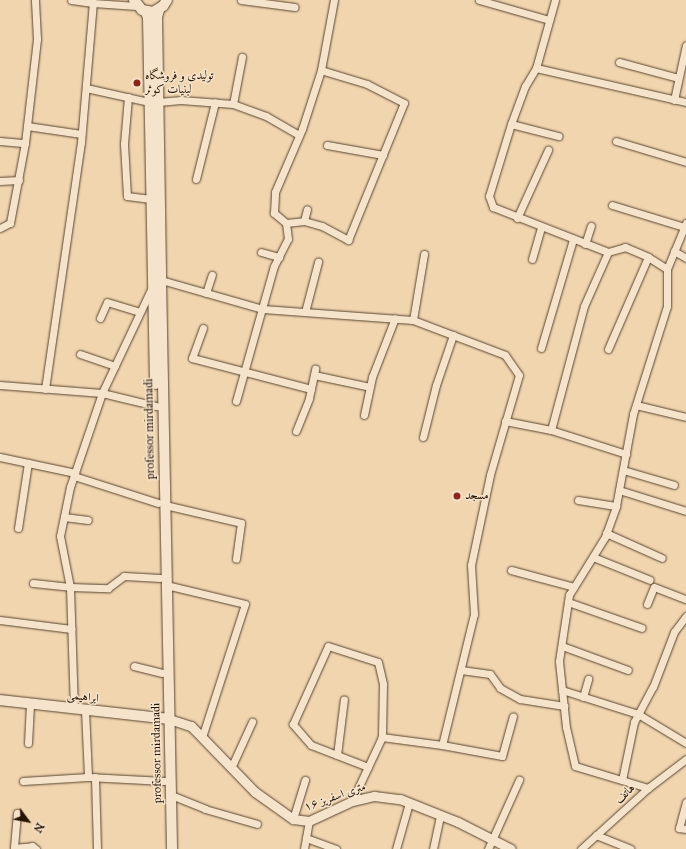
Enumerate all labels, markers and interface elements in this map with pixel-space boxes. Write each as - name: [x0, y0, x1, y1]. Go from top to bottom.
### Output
- place label: تولیدی و فروشگاه لبنیات کوثر: [145, 69, 214, 97]
- marker: تولیدی و فروشگاه لبنیات کوثر: [132, 78, 142, 88]
- street label: professor mirdamadi: [142, 379, 158, 479]
- place label: مسجد: [465, 489, 489, 503]
- marker: مسجد: [452, 491, 462, 501]
- street label: ابراهیمی: [66, 688, 100, 706]
- street label: professor mirdamadi: [149, 703, 165, 803]
- street label: ۱۶ متری اسفریز: [302, 780, 368, 814]
- street label: هاتف: [612, 781, 638, 807]
- north arrow: [8, 801, 48, 841]
- text: N: [31, 820, 47, 835]

